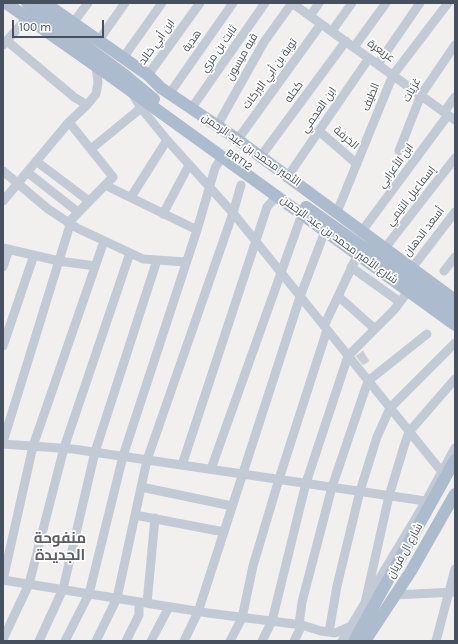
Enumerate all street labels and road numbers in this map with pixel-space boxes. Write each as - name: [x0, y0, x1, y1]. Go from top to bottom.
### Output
- street label: ابن أبي خالد: [136, 17, 178, 67]
- street label: ثابت بن مري: [198, 23, 240, 75]
- street label: هدية: [180, 27, 204, 55]
- street label: قبه ميسون: [223, 31, 261, 83]
- street label: توبة بن أبي البركات: [240, 36, 300, 112]
- street label: عريعرة: [365, 37, 397, 65]
- street label: غزيات: [400, 76, 424, 104]
- street label: كحله: [282, 79, 306, 105]
- street label: الطيف: [359, 81, 383, 113]
- street label: ابن العجمي: [298, 85, 340, 135]
- street label: الأمير محمد بن عبد الرحمن: [199, 111, 303, 189]
- street label: الخرفة: [331, 124, 361, 152]
- street label: ابن الأعرابي: [375, 141, 417, 191]
- street label: BRT12: [223, 146, 255, 174]
- street label: إسماعيل التيمي: [384, 163, 438, 229]
- street label: شارع الأمير محمد بن عبد الرحمن: [278, 193, 400, 287]
- street label: أسعد الدهان: [401, 205, 447, 259]
- street label: شارع ال فريان: [384, 521, 426, 581]

